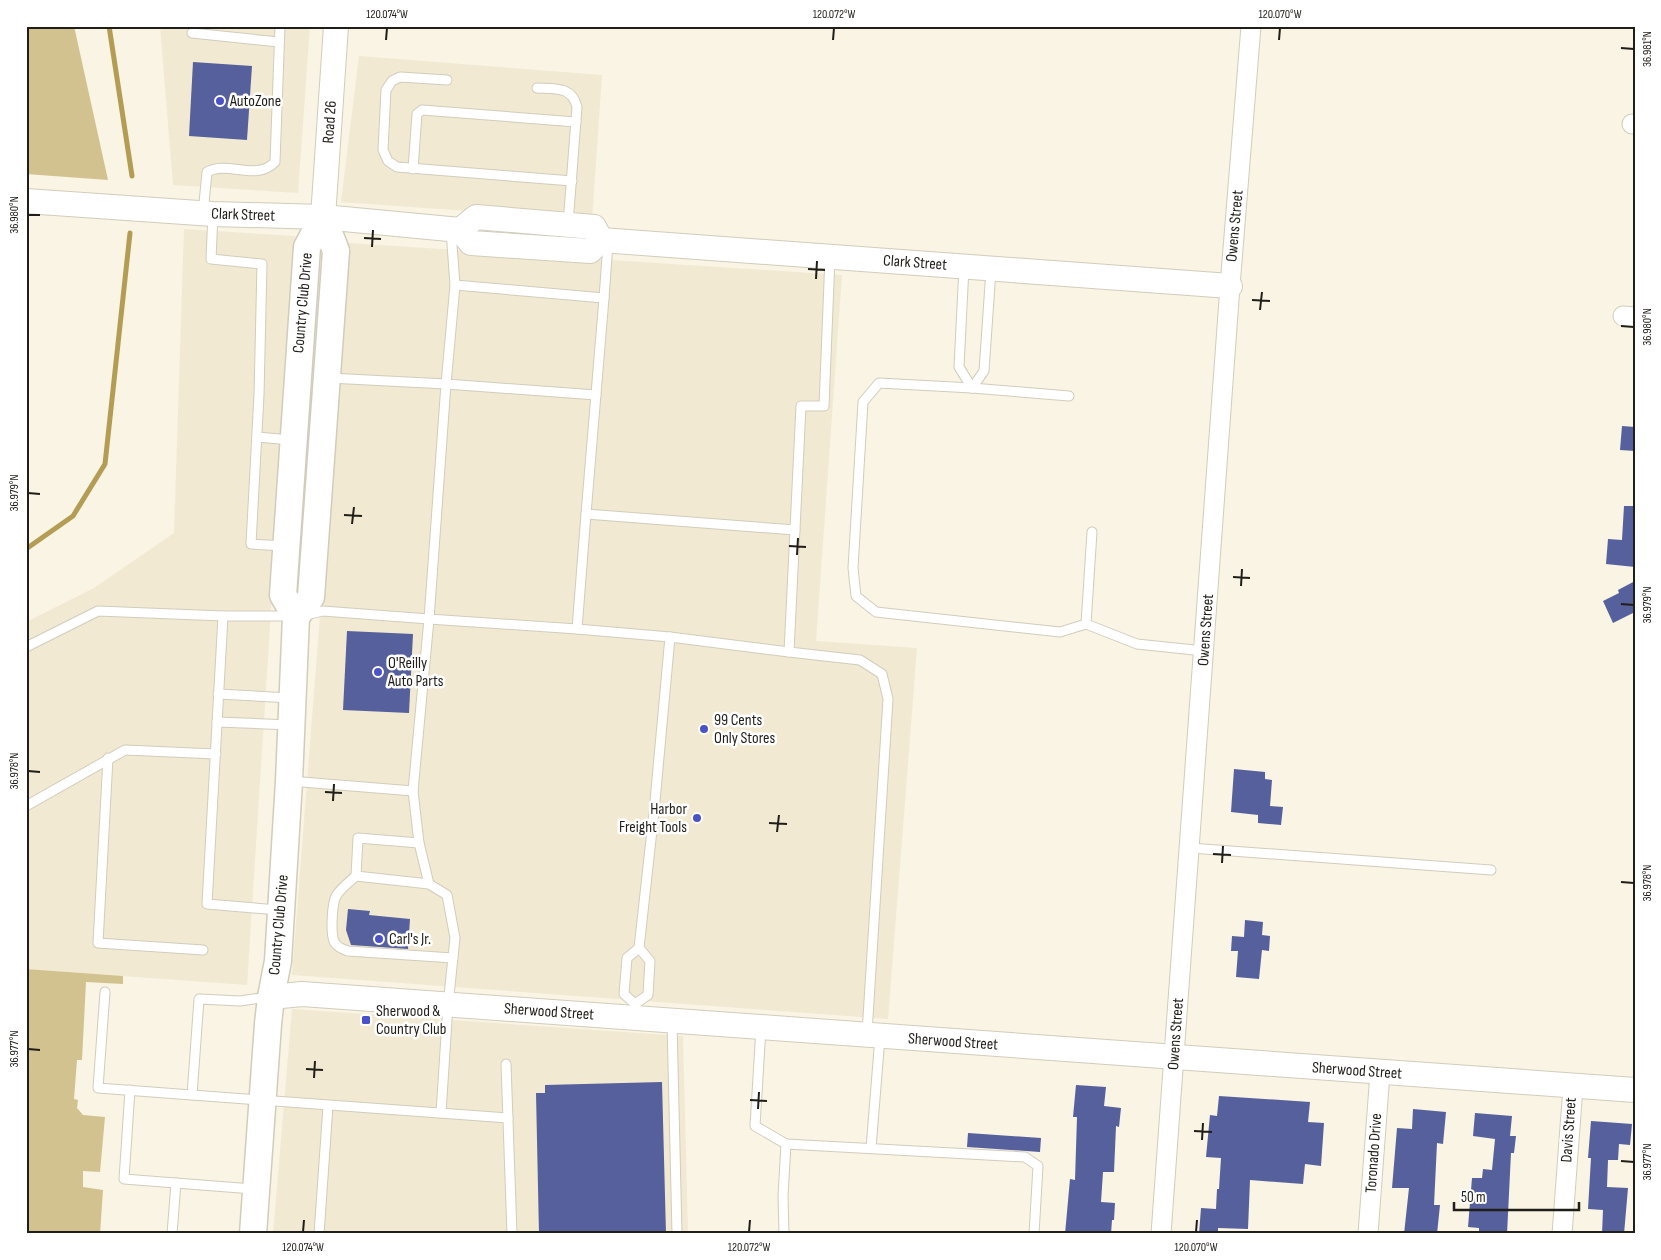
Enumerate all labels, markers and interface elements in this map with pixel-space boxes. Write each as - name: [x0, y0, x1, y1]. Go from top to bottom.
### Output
- text: 120.074°W: [366, 7, 408, 22]
- text: 120.072°W: [813, 7, 855, 22]
- text: 120.070°W: [1259, 7, 1302, 22]
- text: 36.981°N: [1640, 31, 1655, 67]
- place label: AutoZone: [229, 92, 281, 111]
- marker: AutoZone: [214, 95, 226, 107]
- street label: Road 26: [319, 100, 341, 144]
- street label: Owens Street: [1222, 189, 1248, 263]
- text: 36.980°N: [7, 196, 22, 234]
- street label: Clark Street: [211, 204, 275, 226]
- street label: Clark Street: [882, 251, 948, 275]
- street label: Country Club Drive: [289, 252, 317, 354]
- text: 36.980°N: [1640, 308, 1655, 346]
- text: 36.979°N: [7, 474, 22, 512]
- text: 36.979°N: [1640, 586, 1655, 624]
- street label: Owens Street: [1194, 593, 1218, 667]
- place label: O'Reilly Auto Parts: [387, 654, 444, 691]
- marker: O'Reilly Auto Parts: [372, 666, 384, 678]
- place label: 99 Cents Only Stores: [714, 711, 775, 748]
- marker: 99 Cents Only Stores: [698, 723, 710, 735]
- text: 36.978°N: [7, 753, 22, 789]
- place label: Harbor Freight Tools: [619, 800, 687, 837]
- marker: Harbor Freight Tools: [691, 812, 703, 824]
- text: 36.978°N: [1640, 865, 1655, 901]
- street label: Country Club Drive: [265, 874, 293, 976]
- place label: Carl's Jr.: [389, 930, 431, 949]
- marker: Carl's Jr.: [373, 933, 385, 945]
- street label: Owens Street: [1164, 997, 1188, 1071]
- street label: Sherwood Street: [503, 999, 595, 1025]
- place label: Sherwood & Country Club: [376, 1002, 446, 1039]
- marker: Sherwood & Country Club: [360, 1014, 372, 1026]
- street label: Sherwood Street: [907, 1029, 999, 1055]
- text: 36.977°N: [7, 1030, 22, 1068]
- street label: Sherwood Street: [1311, 1058, 1403, 1084]
- street label: Davis Street: [1557, 1097, 1581, 1163]
- street label: Toronado Drive: [1362, 1113, 1386, 1193]
- text: 36.977°N: [1640, 1143, 1655, 1181]
- scale bar: [1454, 1180, 1578, 1212]
- text: 50 m: [1461, 1188, 1486, 1207]
- text: 120.074°W: [282, 1240, 324, 1255]
- text: 120.072°W: [728, 1240, 770, 1255]
- text: 120.070°W: [1175, 1240, 1218, 1255]

